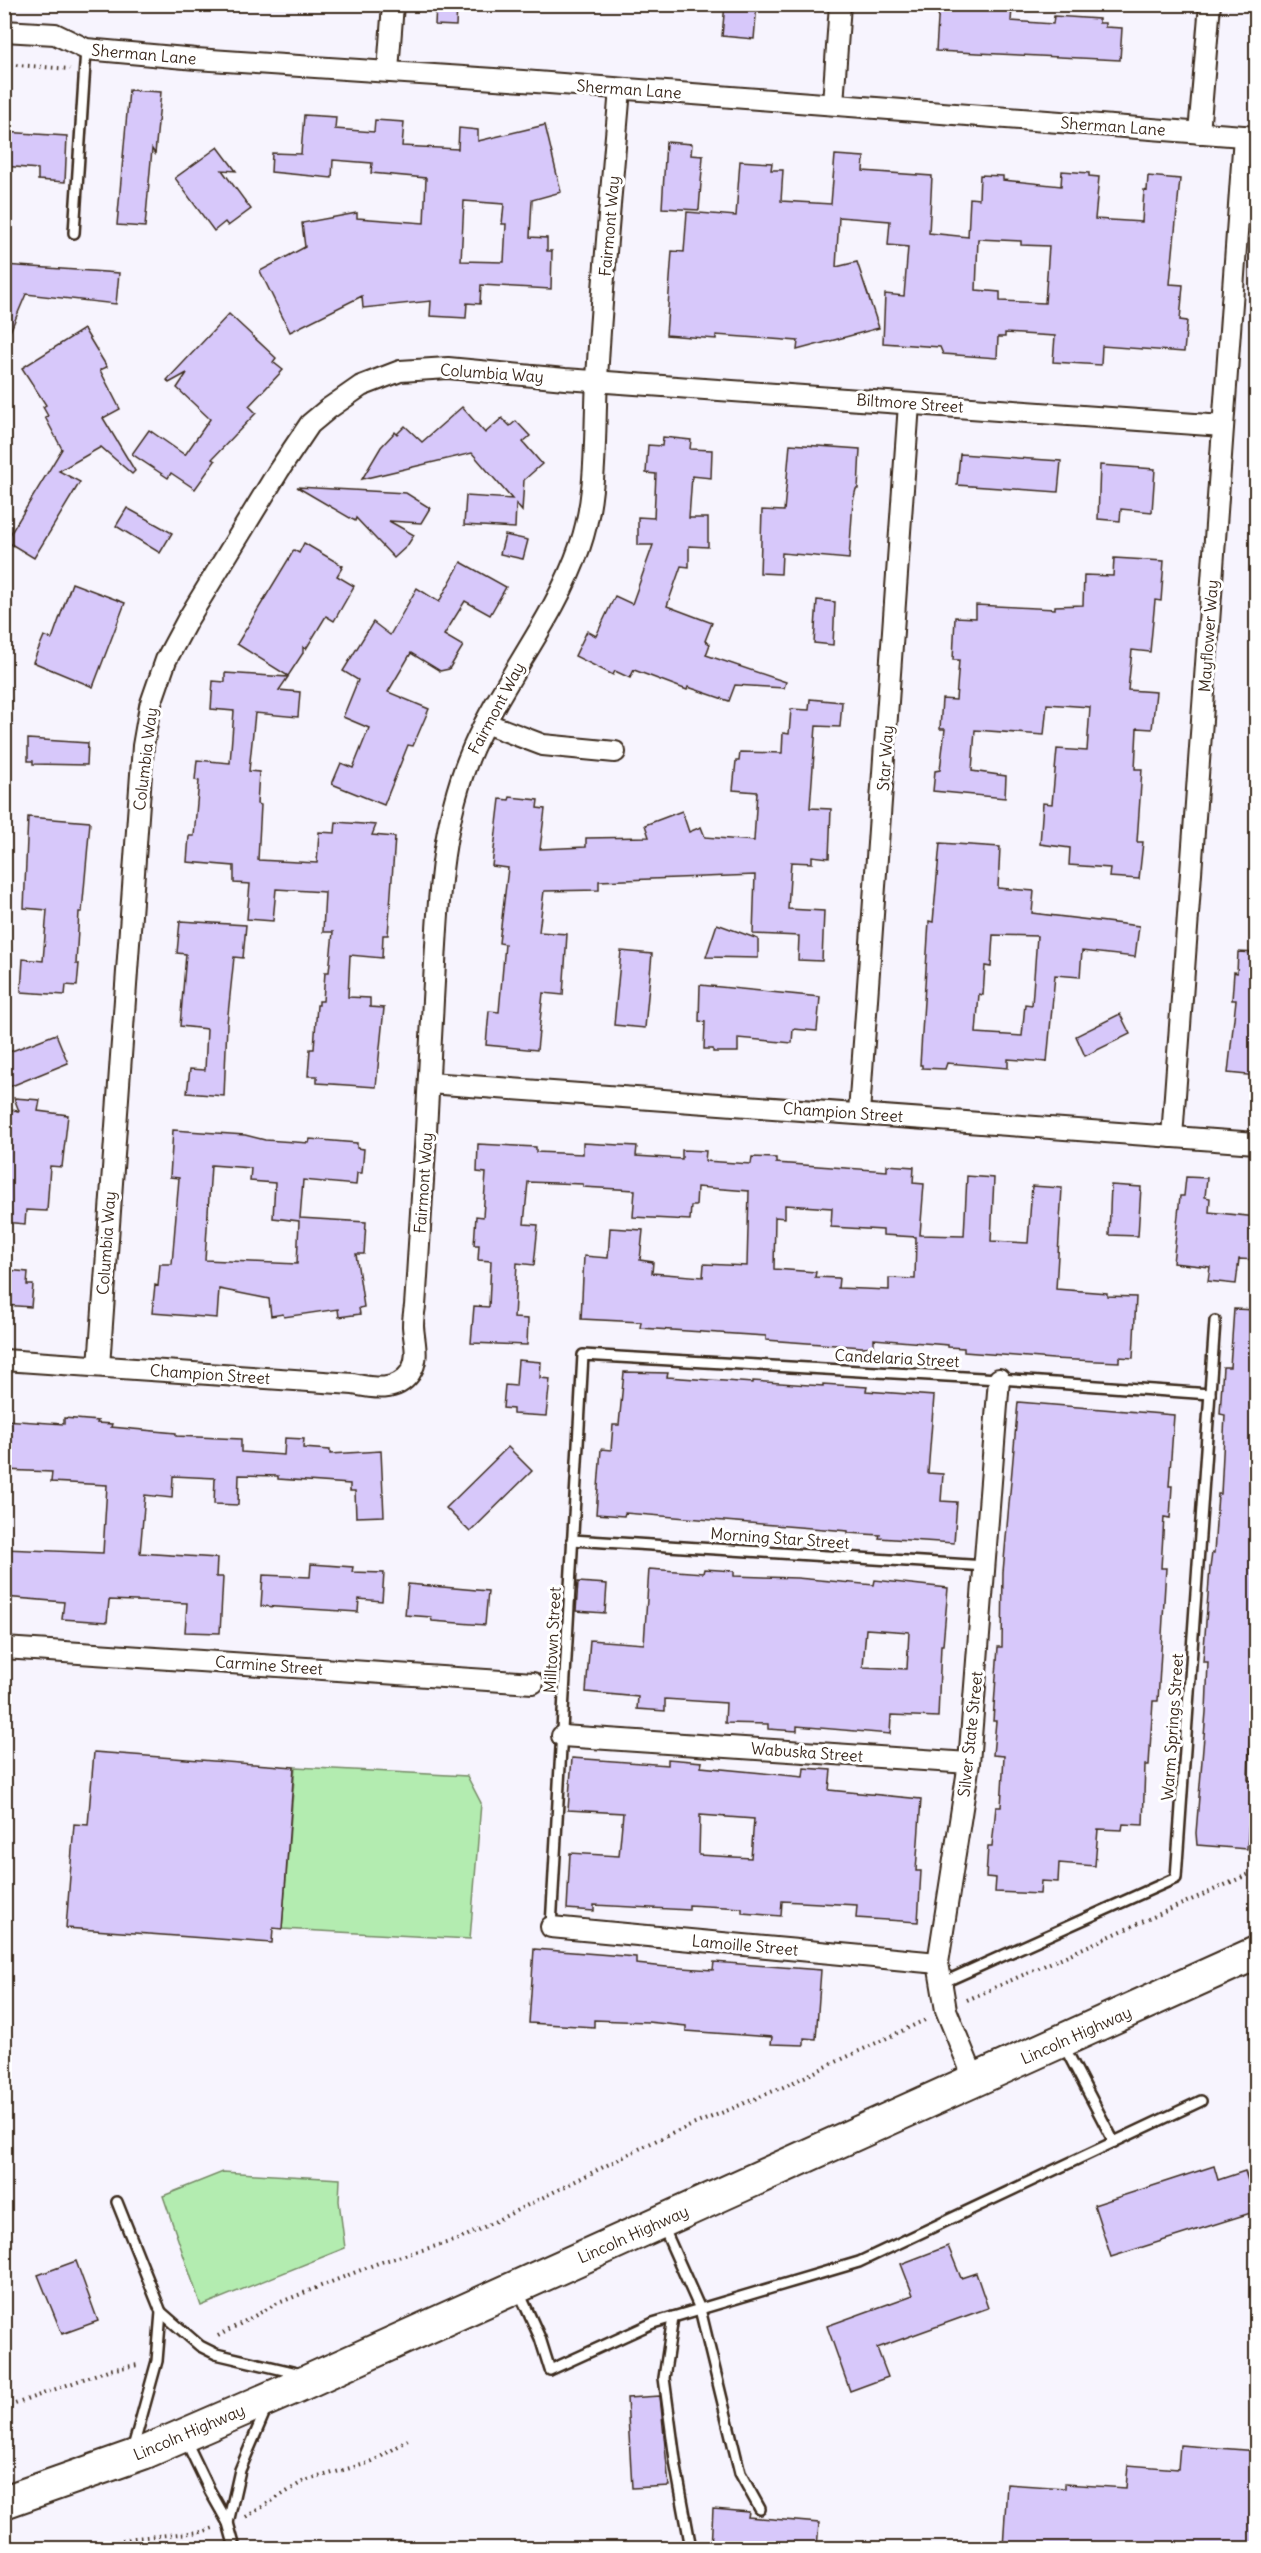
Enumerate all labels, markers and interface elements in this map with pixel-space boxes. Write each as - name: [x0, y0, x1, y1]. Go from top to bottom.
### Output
- street label: Sherman Lane: [91, 39, 197, 69]
- street label: Sherman Lane: [576, 75, 682, 103]
- street label: Sherman Lane: [1060, 112, 1166, 140]
- street label: Fairmont Way: [595, 175, 623, 277]
- street label: Columbia Way: [440, 359, 544, 387]
- street label: Biltmore Street: [856, 389, 965, 417]
- street label: Mayflower Way: [1194, 579, 1222, 693]
- street label: Fairmont Way: [463, 659, 529, 757]
- street label: Columbia Way: [129, 706, 161, 812]
- street label: Star Way: [873, 725, 897, 791]
- street label: Champion Street: [782, 1098, 904, 1126]
- street label: Fairmont Way: [409, 1132, 437, 1234]
- street label: Columbia Way: [92, 1191, 120, 1295]
- street label: Candelaria Street: [834, 1345, 961, 1371]
- street label: Champion Street: [149, 1360, 271, 1388]
- street label: Morning Star Street: [710, 1523, 851, 1553]
- street label: Milltown Street: [539, 1586, 565, 1694]
- street label: Carmine Street: [214, 1651, 324, 1679]
- street label: Warm Springs Street: [1157, 1652, 1187, 1801]
- street label: Silver State Street: [953, 1670, 987, 1798]
- street label: Wabuska Street: [750, 1738, 864, 1766]
- street label: Lamoille Street: [691, 1930, 800, 1960]
- street label: Lincoln Highway: [1018, 2002, 1134, 2068]
- street label: Lincoln Highway: [575, 2201, 691, 2267]
- street label: Lincoln Highway: [130, 2400, 248, 2464]

